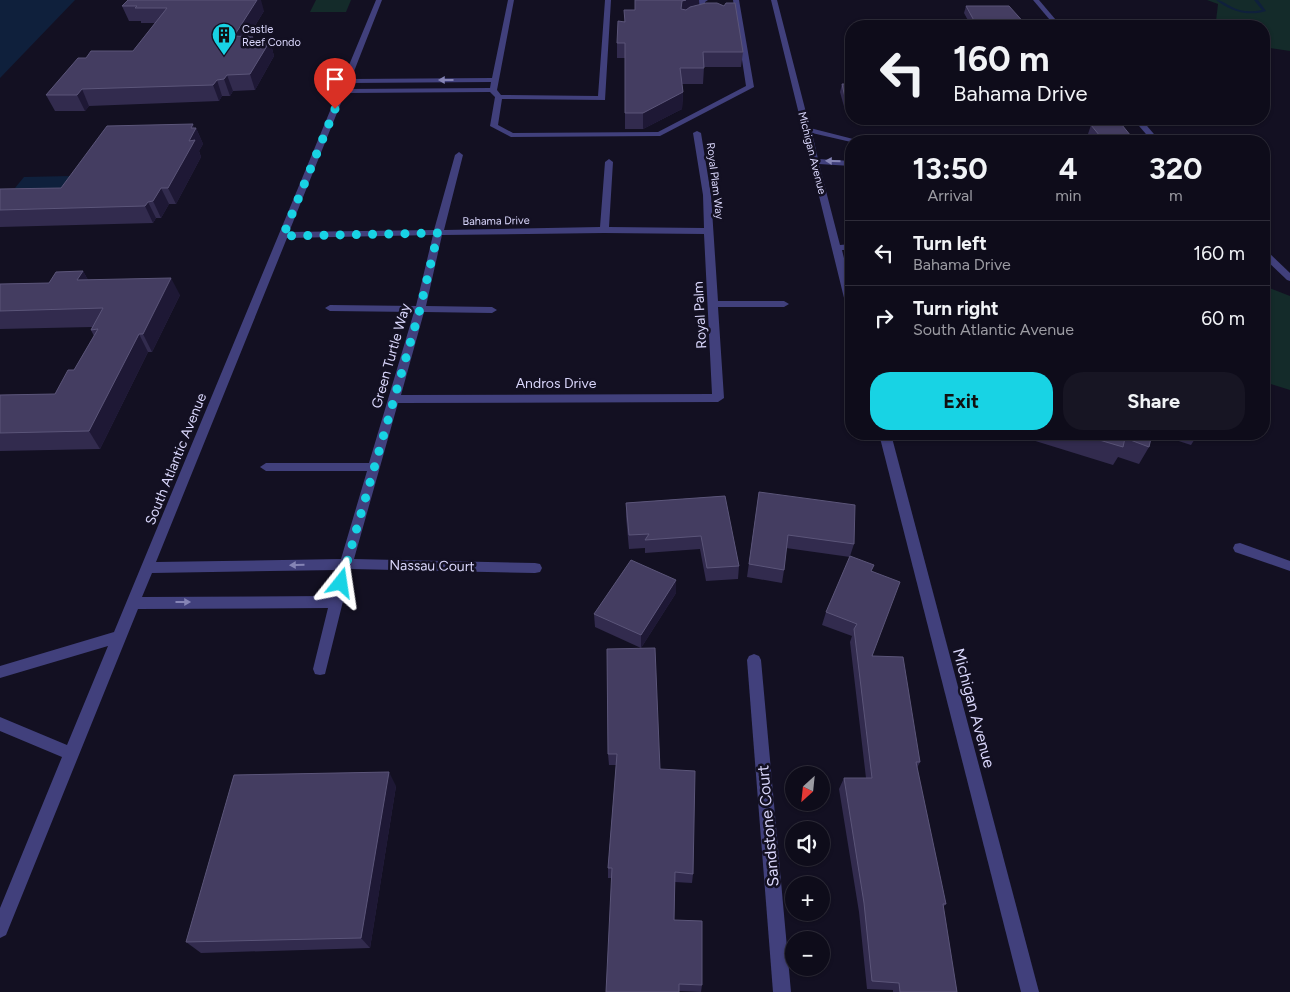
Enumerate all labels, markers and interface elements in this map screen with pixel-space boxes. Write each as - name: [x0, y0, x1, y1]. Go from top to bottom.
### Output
- building icon: Castle Reef Condo: [211, 22, 237, 56]
- place label: Castle Reef Condo: [242, 23, 301, 49]
- text: 160 m: [953, 38, 1050, 80]
- icon: left: [870, 40, 935, 105]
- pin: [314, 58, 356, 109]
- icon: arrive: [321, 65, 349, 93]
- one-way arrow: [438, 76, 454, 84]
- text: Bahama Drive: [953, 80, 1087, 107]
- street label: Michigan Avenue: [795, 110, 829, 196]
- street label: Royal Plam Way: [704, 142, 726, 220]
- text: 13:50: [912, 150, 988, 187]
- text: 4: [1059, 150, 1078, 187]
- text: 320: [1149, 150, 1202, 187]
- one-way arrow: [824, 157, 840, 165]
- text: Arrival: [928, 186, 973, 205]
- text: min: [1055, 186, 1081, 205]
- text: m: [1169, 186, 1183, 205]
- street label: Bahama Drive: [462, 214, 530, 228]
- text: Turn left: [913, 232, 987, 255]
- icon: left: [870, 239, 898, 267]
- text: 160 m: [1193, 242, 1245, 265]
- text: Bahama Drive: [913, 255, 1011, 274]
- street label: Royal Palm: [690, 281, 710, 349]
- text: Turn right: [913, 297, 999, 320]
- street label: Green Turtle Way: [368, 301, 414, 410]
- icon: right: [870, 304, 898, 332]
- text: 60 m: [1201, 307, 1245, 330]
- text: South Atlantic Avenue: [913, 320, 1074, 339]
- button: Exit: [870, 372, 1053, 430]
- button: Share: [1063, 372, 1245, 430]
- street label: Andros Drive: [516, 375, 597, 392]
- street label: South Atlantic Avenue: [142, 390, 210, 527]
- position arrow: [314, 556, 366, 608]
- street label: Nassau Court: [389, 557, 475, 575]
- one-way arrow: [289, 561, 305, 569]
- one-way arrow: [175, 598, 191, 606]
- street label: Michigan Avenue: [949, 646, 999, 770]
- street label: Sandstone Court: [753, 764, 783, 888]
- north arrow: [785, 766, 830, 811]
- map controls: [785, 766, 830, 976]
- button: sound: [785, 821, 830, 866]
- button: +: [785, 876, 830, 921]
- button: −: [785, 931, 830, 976]

